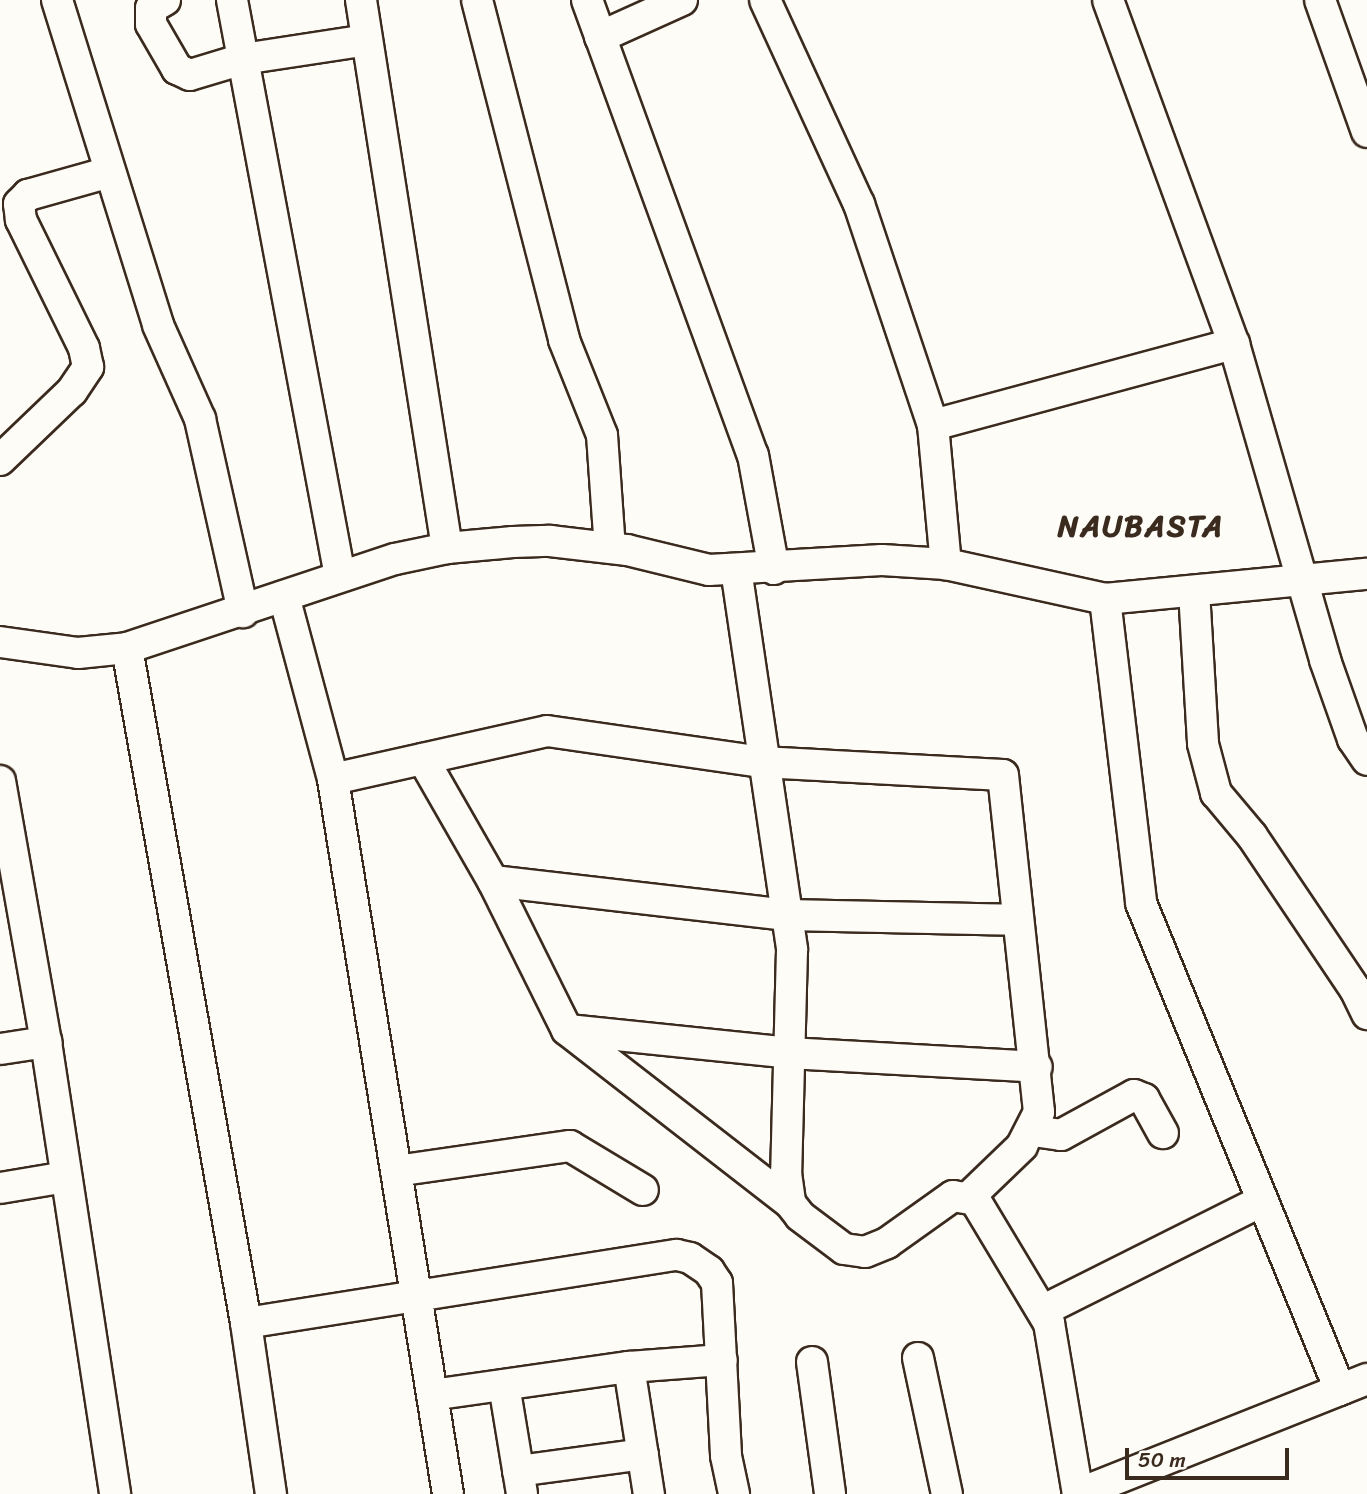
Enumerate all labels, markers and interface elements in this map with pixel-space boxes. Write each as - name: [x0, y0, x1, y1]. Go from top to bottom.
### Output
- district label: NAUBASTA: [1060, 508, 1222, 544]
- scale bar: [1129, 1434, 1294, 1478]
- text: 50 m: [1138, 1441, 1186, 1479]

